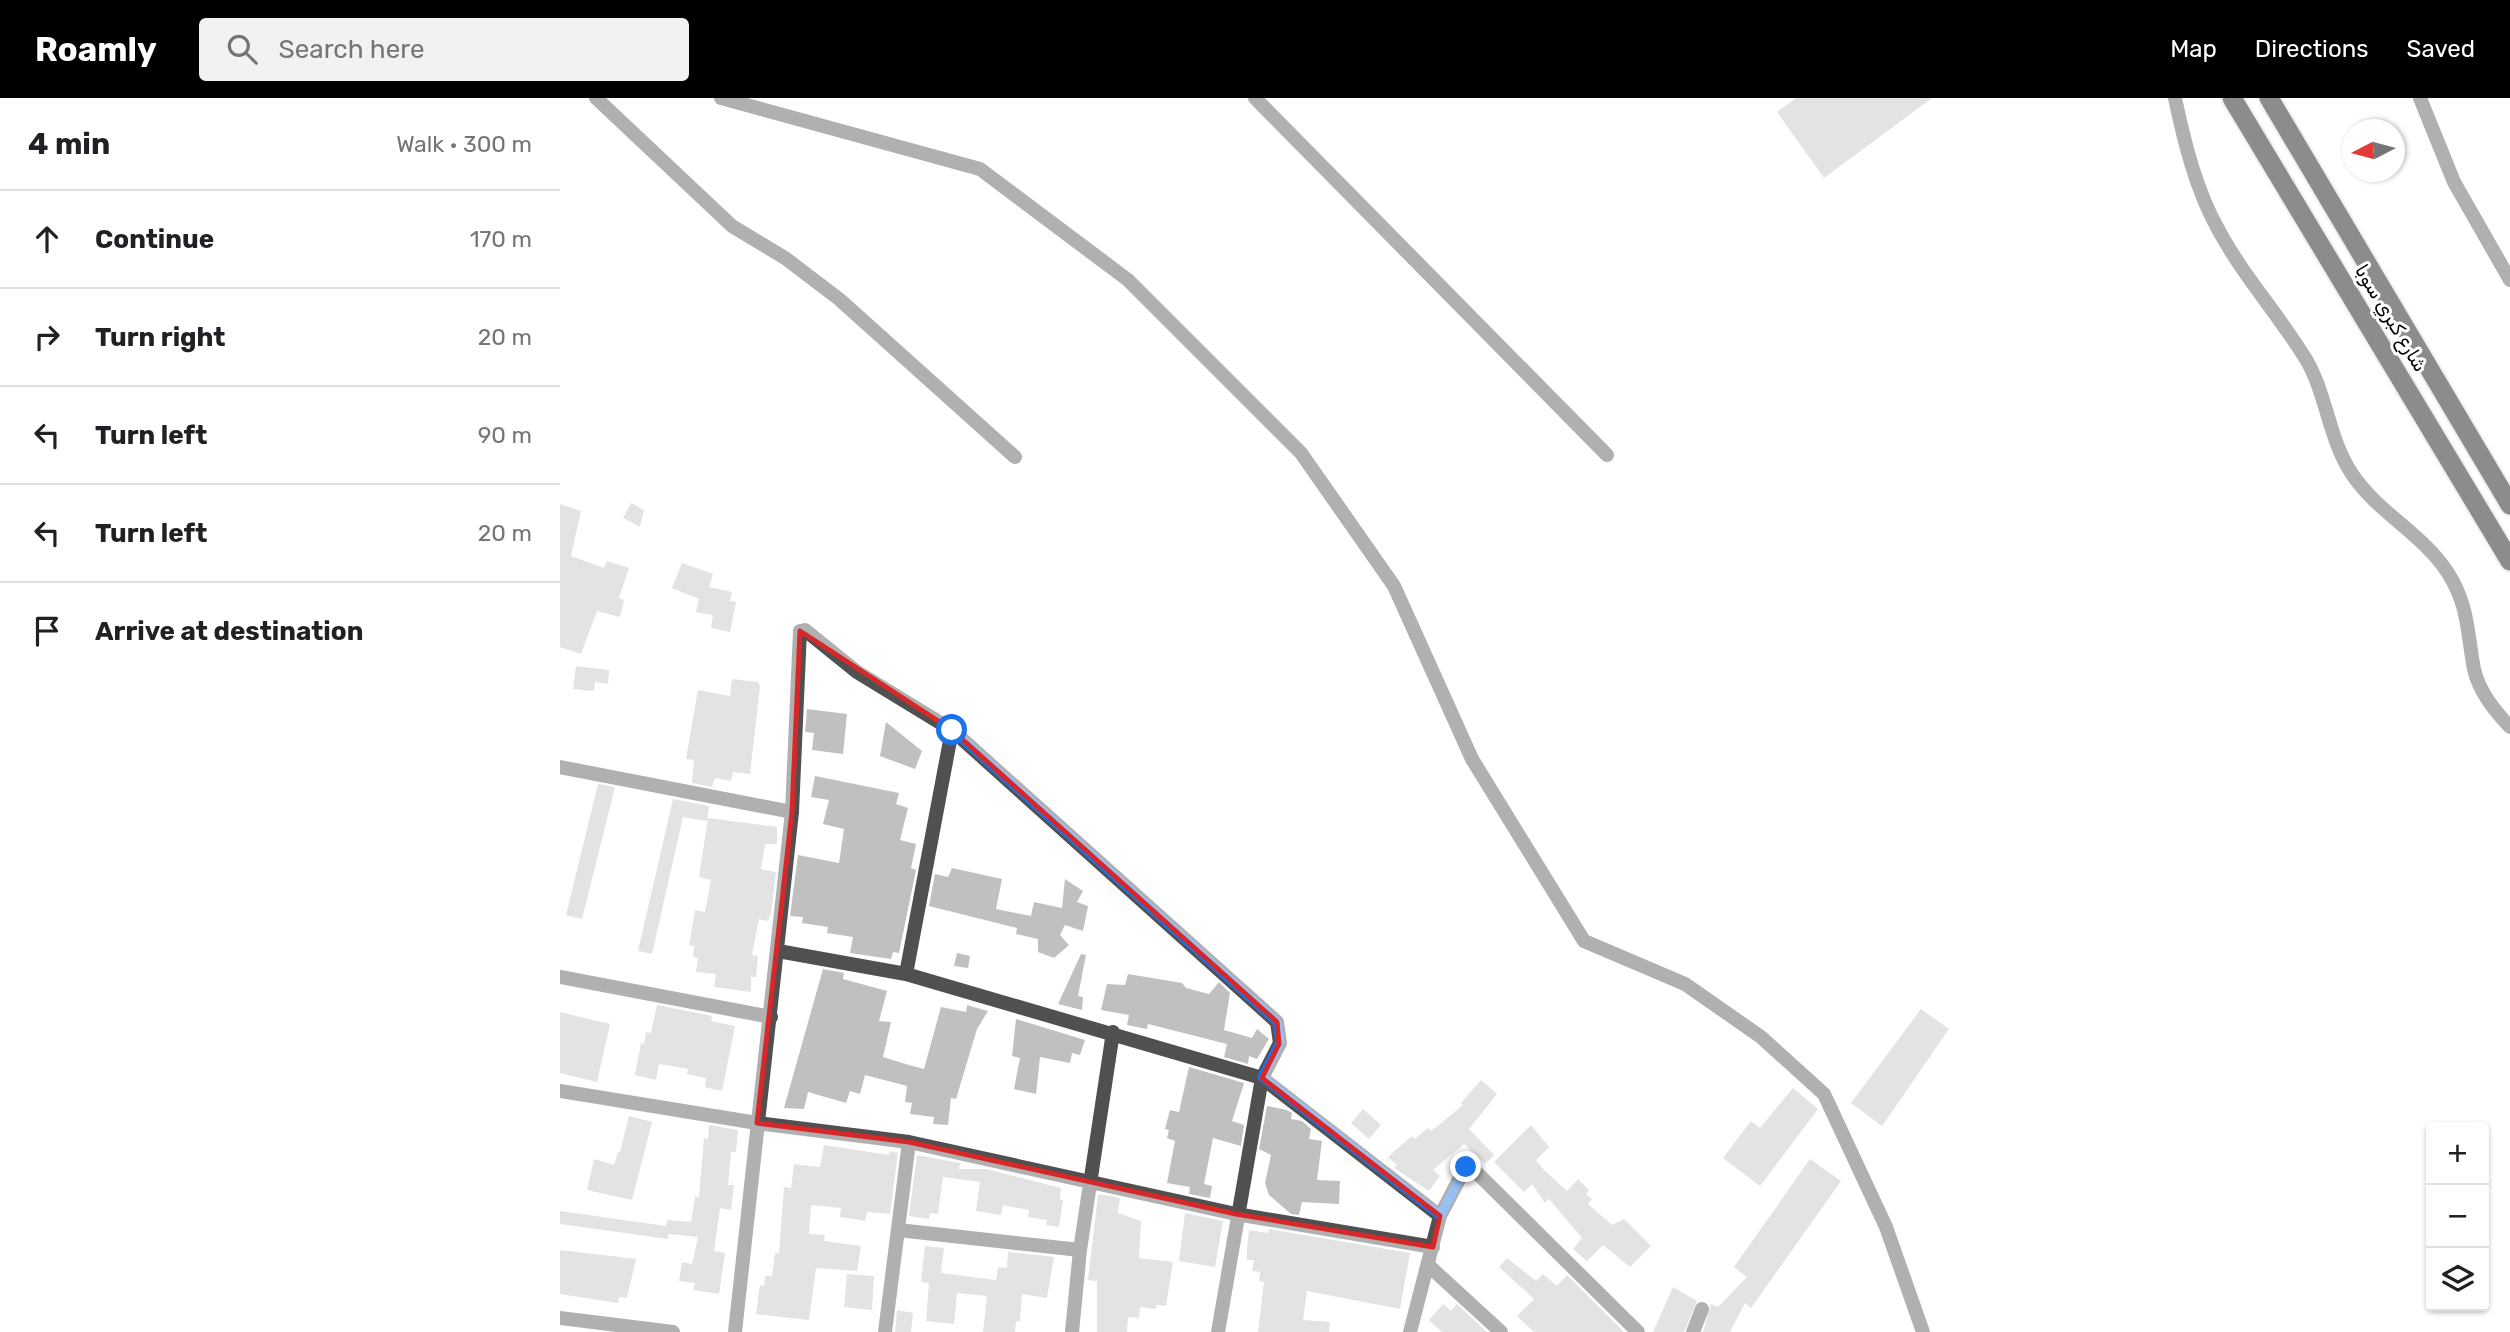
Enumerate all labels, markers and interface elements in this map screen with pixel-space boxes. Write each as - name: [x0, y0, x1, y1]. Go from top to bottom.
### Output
- search box: [199, 18, 689, 81]
- text: Roamly: [35, 30, 157, 69]
- icon: search: [223, 30, 261, 68]
- text: Search here: [279, 34, 424, 65]
- text: Map: [2170, 35, 2217, 63]
- text: Directions: [2255, 35, 2368, 63]
- text: Saved: [2406, 35, 2475, 63]
- north arrow: [2342, 119, 2405, 182]
- text: 4 min: [28, 126, 110, 162]
- text: Walk · 300 m: [396, 130, 532, 158]
- icon: ahead: [28, 220, 66, 258]
- text: Continue: [95, 224, 214, 255]
- text: 170 m: [470, 225, 532, 253]
- street label: شارع كبري سوبا: [2348, 260, 2432, 377]
- icon: right: [28, 318, 66, 356]
- text: Turn right: [95, 322, 225, 353]
- text: 20 m: [478, 323, 532, 351]
- icon: left: [28, 416, 66, 454]
- text: Turn left: [95, 420, 207, 451]
- text: 90 m: [478, 421, 532, 449]
- icon: left: [28, 514, 66, 552]
- text: Turn left: [95, 518, 207, 549]
- text: 20 m: [478, 519, 532, 547]
- icon: arrive: [28, 612, 66, 650]
- text: Arrive at destination: [95, 616, 363, 647]
- route start: [936, 714, 967, 745]
- map controls: [2426, 1122, 2489, 1311]
- button: +: [2426, 1122, 2489, 1185]
- route end: [1450, 1151, 1481, 1182]
- button: −: [2426, 1185, 2489, 1248]
- button: layers: [2426, 1248, 2489, 1311]

